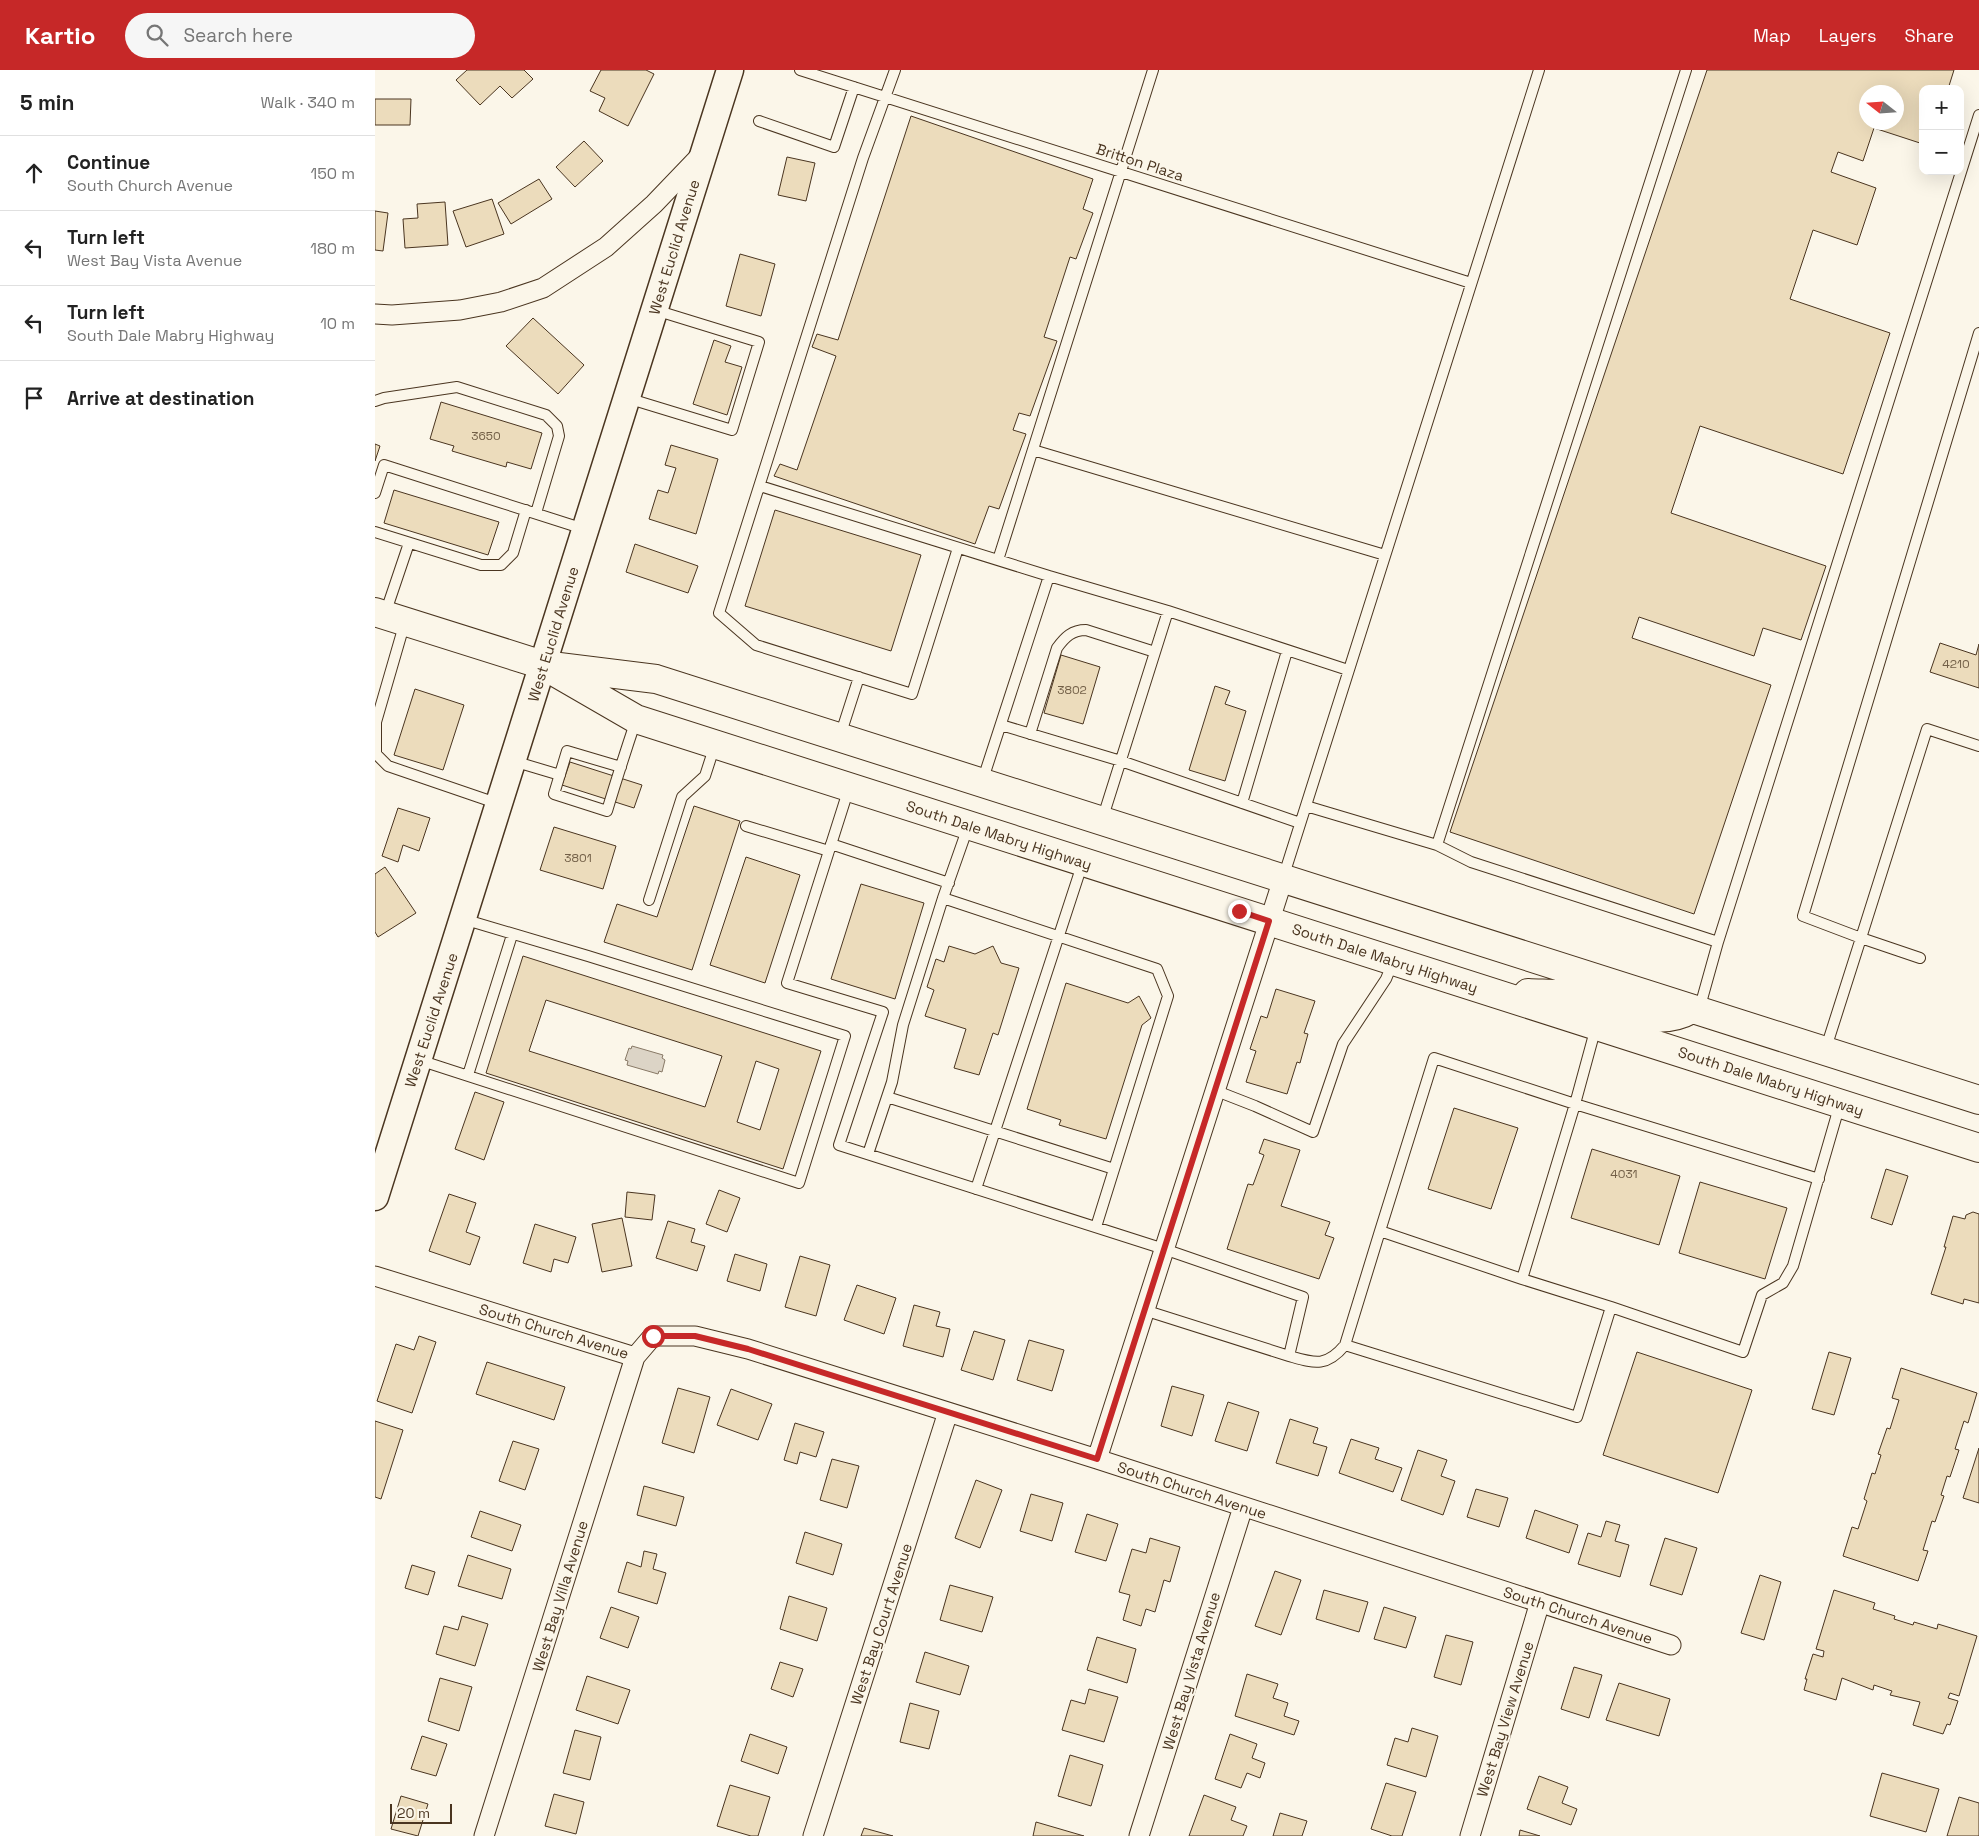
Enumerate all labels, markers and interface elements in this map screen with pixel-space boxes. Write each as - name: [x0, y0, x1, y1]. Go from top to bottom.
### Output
- search box: [125, 13, 475, 58]
- text: Kartio: [25, 20, 95, 51]
- icon: search: [143, 21, 171, 49]
- text: Search here: [183, 23, 293, 48]
- text: Map: [1753, 24, 1791, 47]
- text: Layers: [1819, 24, 1876, 47]
- text: Share: [1904, 24, 1954, 47]
- north arrow: [1859, 85, 1904, 130]
- map controls: [1919, 85, 1964, 175]
- button: +: [1919, 85, 1964, 130]
- text: 5 min: [20, 89, 74, 116]
- text: Walk · 340 m: [260, 92, 355, 113]
- button: −: [1919, 130, 1964, 175]
- street label: Britton Plaza: [1094, 139, 1187, 185]
- text: Continue: [67, 150, 150, 175]
- icon: ahead: [20, 159, 48, 187]
- text: 150 m: [311, 163, 355, 184]
- text: South Church Avenue: [67, 175, 233, 196]
- street label: West Euclid Avenue: [644, 177, 704, 317]
- text: Turn left: [67, 225, 145, 250]
- icon: left: [20, 234, 48, 262]
- text: 180 m: [310, 238, 355, 259]
- text: West Bay Vista Avenue: [67, 250, 242, 271]
- text: Turn left: [67, 300, 145, 325]
- icon: left: [20, 309, 48, 337]
- text: 10 m: [320, 313, 355, 334]
- text: South Dale Mabry Highway: [67, 325, 274, 346]
- icon: arrive: [20, 384, 48, 412]
- text: Arrive at destination: [67, 386, 255, 411]
- house number: 3650: [471, 428, 501, 444]
- street label: West Euclid Avenue: [523, 564, 583, 704]
- house number: 4210: [1942, 656, 1970, 672]
- house number: 3802: [1057, 682, 1087, 698]
- street label: South Dale Mabry Highway: [904, 796, 1094, 874]
- house number: 3801: [564, 850, 592, 866]
- route end: [1228, 900, 1251, 923]
- street label: South Dale Mabry Highway: [1290, 919, 1480, 997]
- street label: West Euclid Avenue: [400, 950, 462, 1090]
- street label: South Dale Mabry Highway: [1676, 1042, 1866, 1120]
- house number: 4031: [1610, 1166, 1638, 1182]
- street label: South Church Avenue: [477, 1299, 631, 1363]
- route start: [642, 1325, 665, 1348]
- street label: South Church Avenue: [1115, 1457, 1269, 1523]
- street label: West Bay Villa Avenue: [528, 1518, 592, 1674]
- street label: West Bay Court Avenue: [846, 1541, 916, 1707]
- street label: South Church Avenue: [1501, 1582, 1655, 1648]
- street label: West Bay Vista Avenue: [1158, 1590, 1224, 1752]
- street label: West Bay View Avenue: [1472, 1639, 1538, 1799]
- scale bar: [390, 1801, 453, 1824]
- text: 20 m: [397, 1804, 430, 1822]

